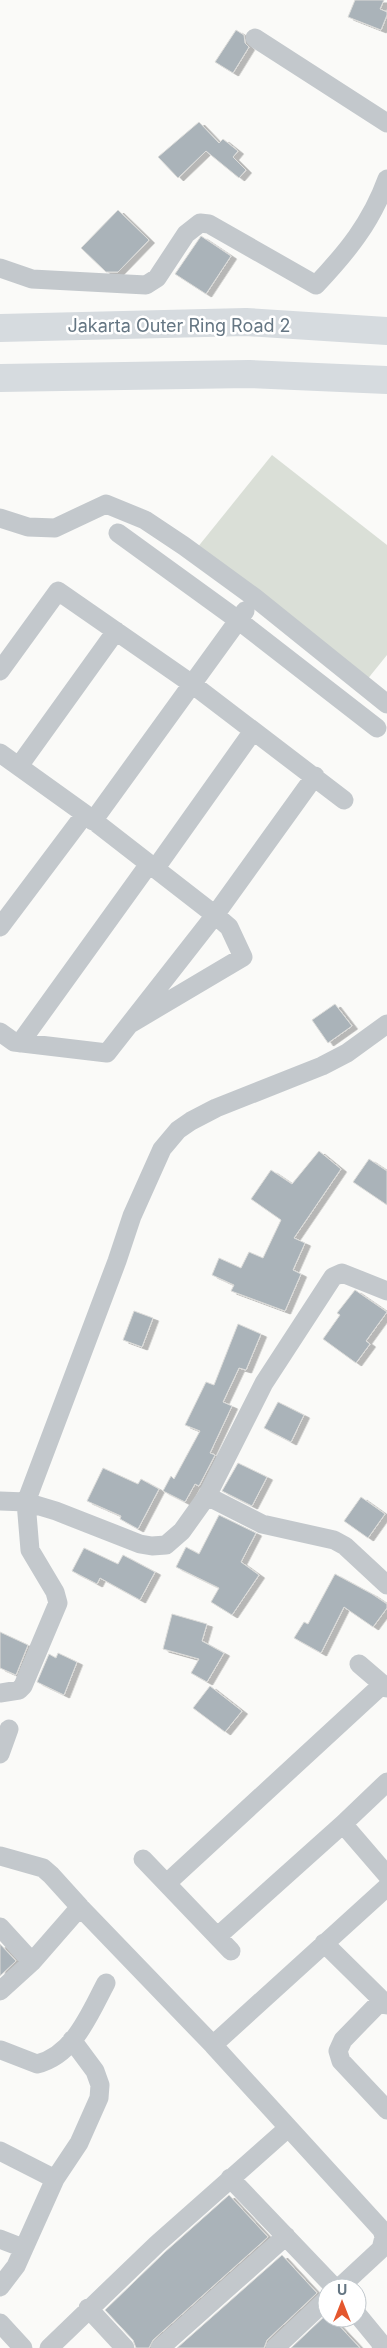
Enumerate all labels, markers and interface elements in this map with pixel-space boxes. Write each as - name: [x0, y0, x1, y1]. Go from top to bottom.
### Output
- street label: Jakarta Outer Ring Road 2: [67, 315, 291, 336]
- north arrow: [317, 2278, 367, 2328]
- text: U: [337, 2281, 347, 2298]

